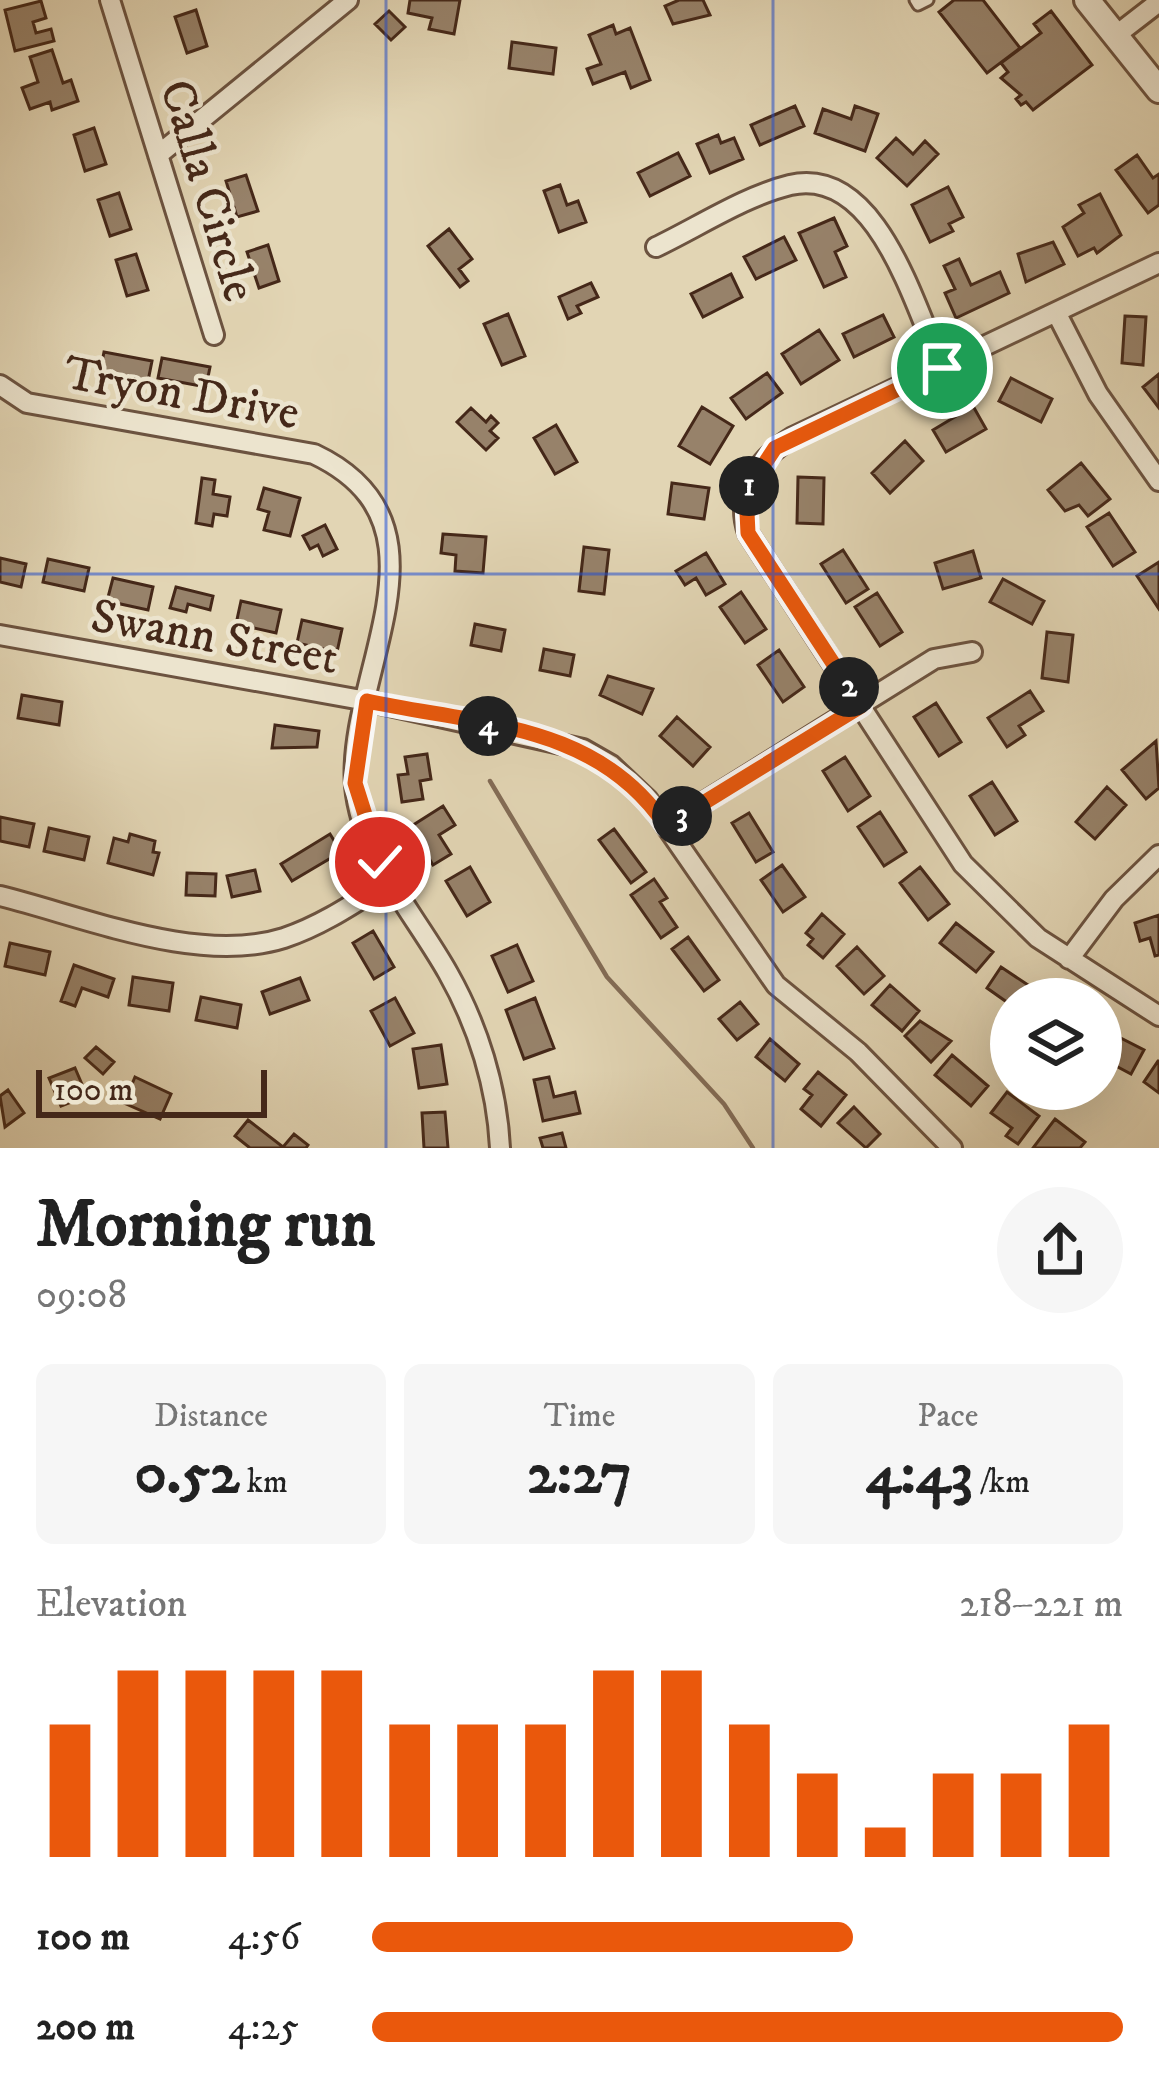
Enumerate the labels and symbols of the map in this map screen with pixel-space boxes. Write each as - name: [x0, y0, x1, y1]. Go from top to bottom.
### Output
- street label: Calla Circle: [145, 73, 269, 309]
- pin: [891, 317, 993, 419]
- street label: Tryon Drive: [59, 344, 304, 444]
- pin: 1: [719, 456, 779, 516]
- street label: Swann Street: [86, 587, 343, 689]
- pin: 2: [819, 657, 879, 717]
- pin: 4: [458, 696, 518, 756]
- pin: 3: [652, 786, 712, 846]
- pin: [329, 811, 431, 913]
- scale bar: [36, 1064, 267, 1117]

